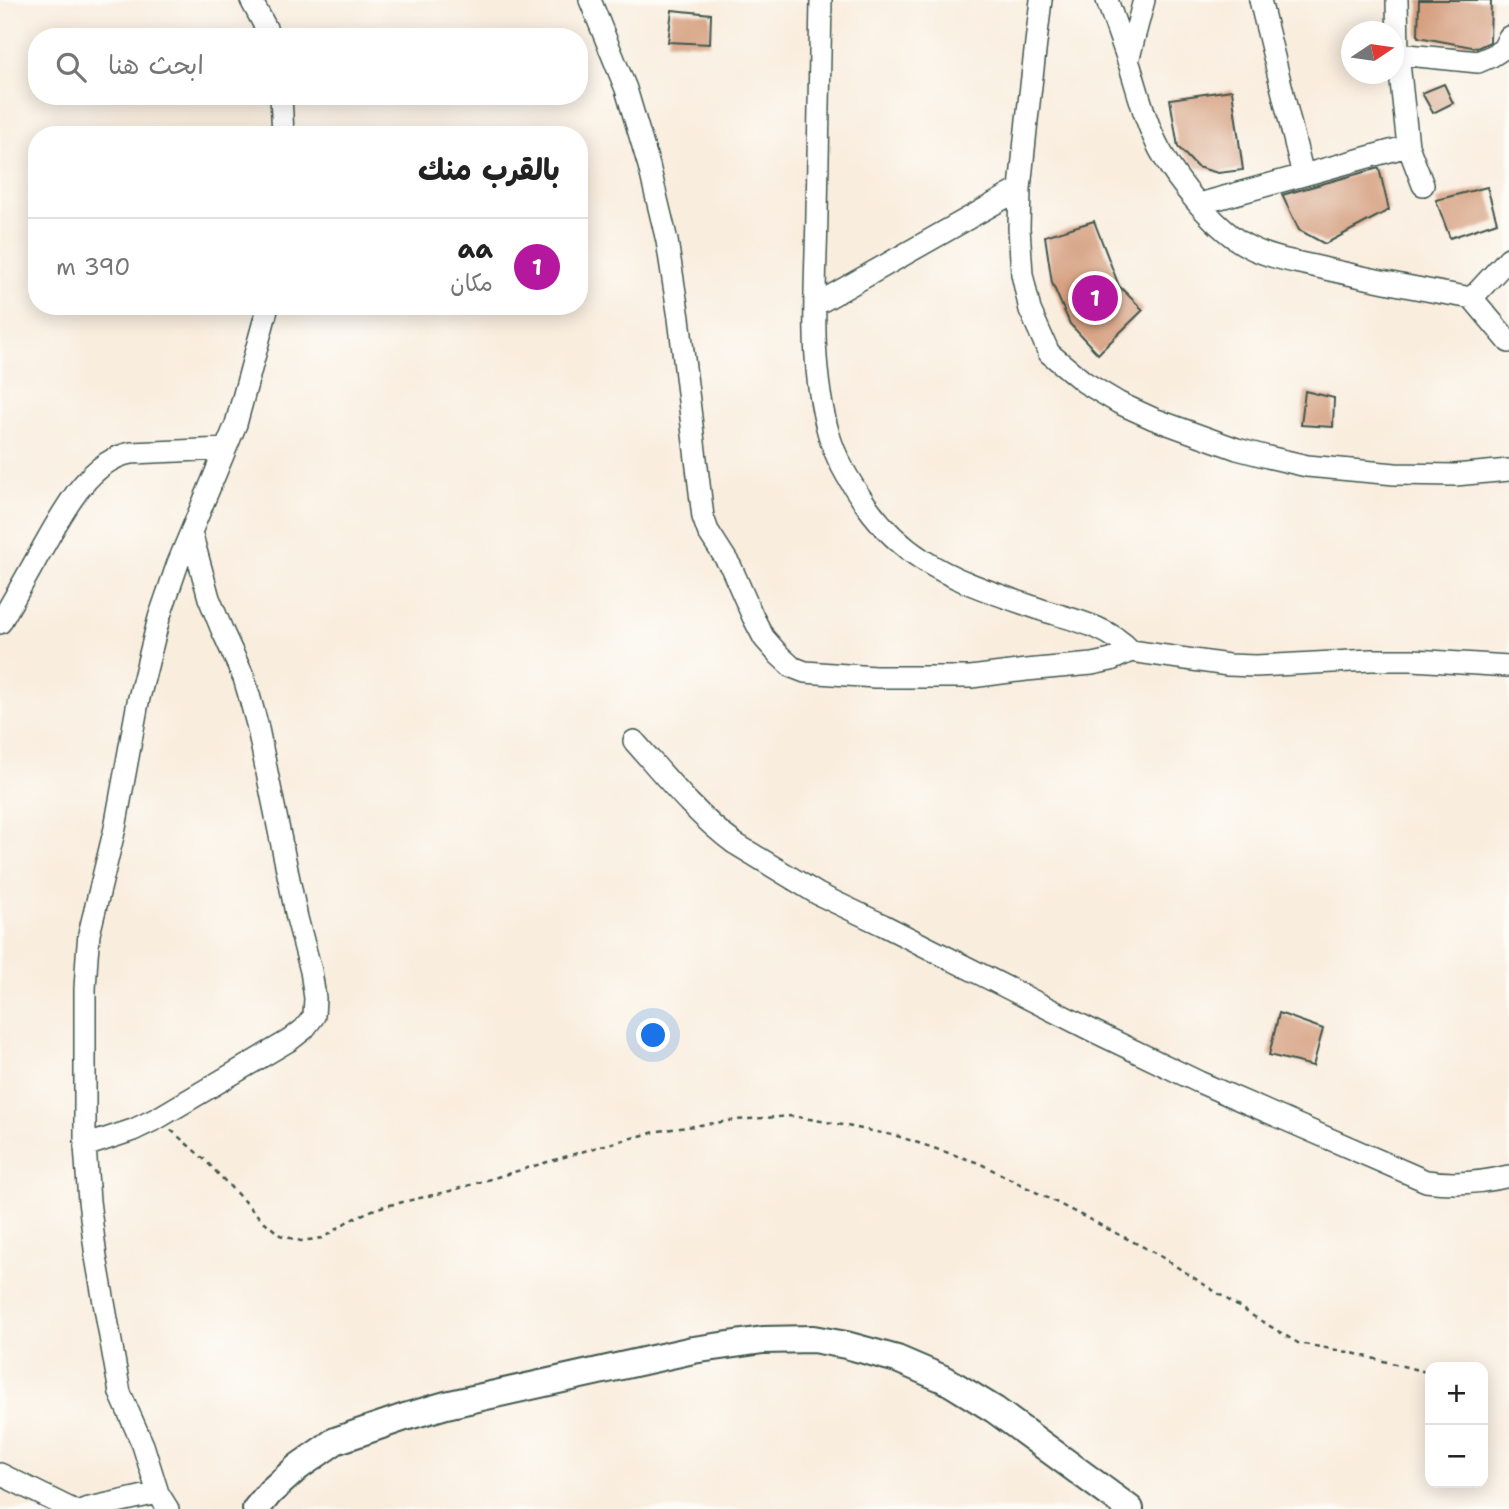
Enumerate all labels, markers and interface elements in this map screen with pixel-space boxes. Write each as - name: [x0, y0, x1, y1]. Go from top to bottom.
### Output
- north arrow: [1341, 21, 1404, 84]
- search box: [28, 28, 588, 105]
- text: ابحث هنا: [108, 47, 204, 82]
- icon: search: [52, 48, 90, 86]
- text: بالقرب منك: [418, 149, 560, 190]
- text: aa: [458, 231, 493, 266]
- text: 390 m: [56, 252, 130, 282]
- text: 1: [532, 252, 542, 282]
- text: مكان: [450, 268, 493, 298]
- pin: 1: [1072, 272, 1118, 324]
- your location: [636, 1018, 670, 1052]
- map controls: [1425, 1362, 1488, 1488]
- button: +: [1425, 1362, 1488, 1425]
- button: −: [1425, 1425, 1488, 1488]

